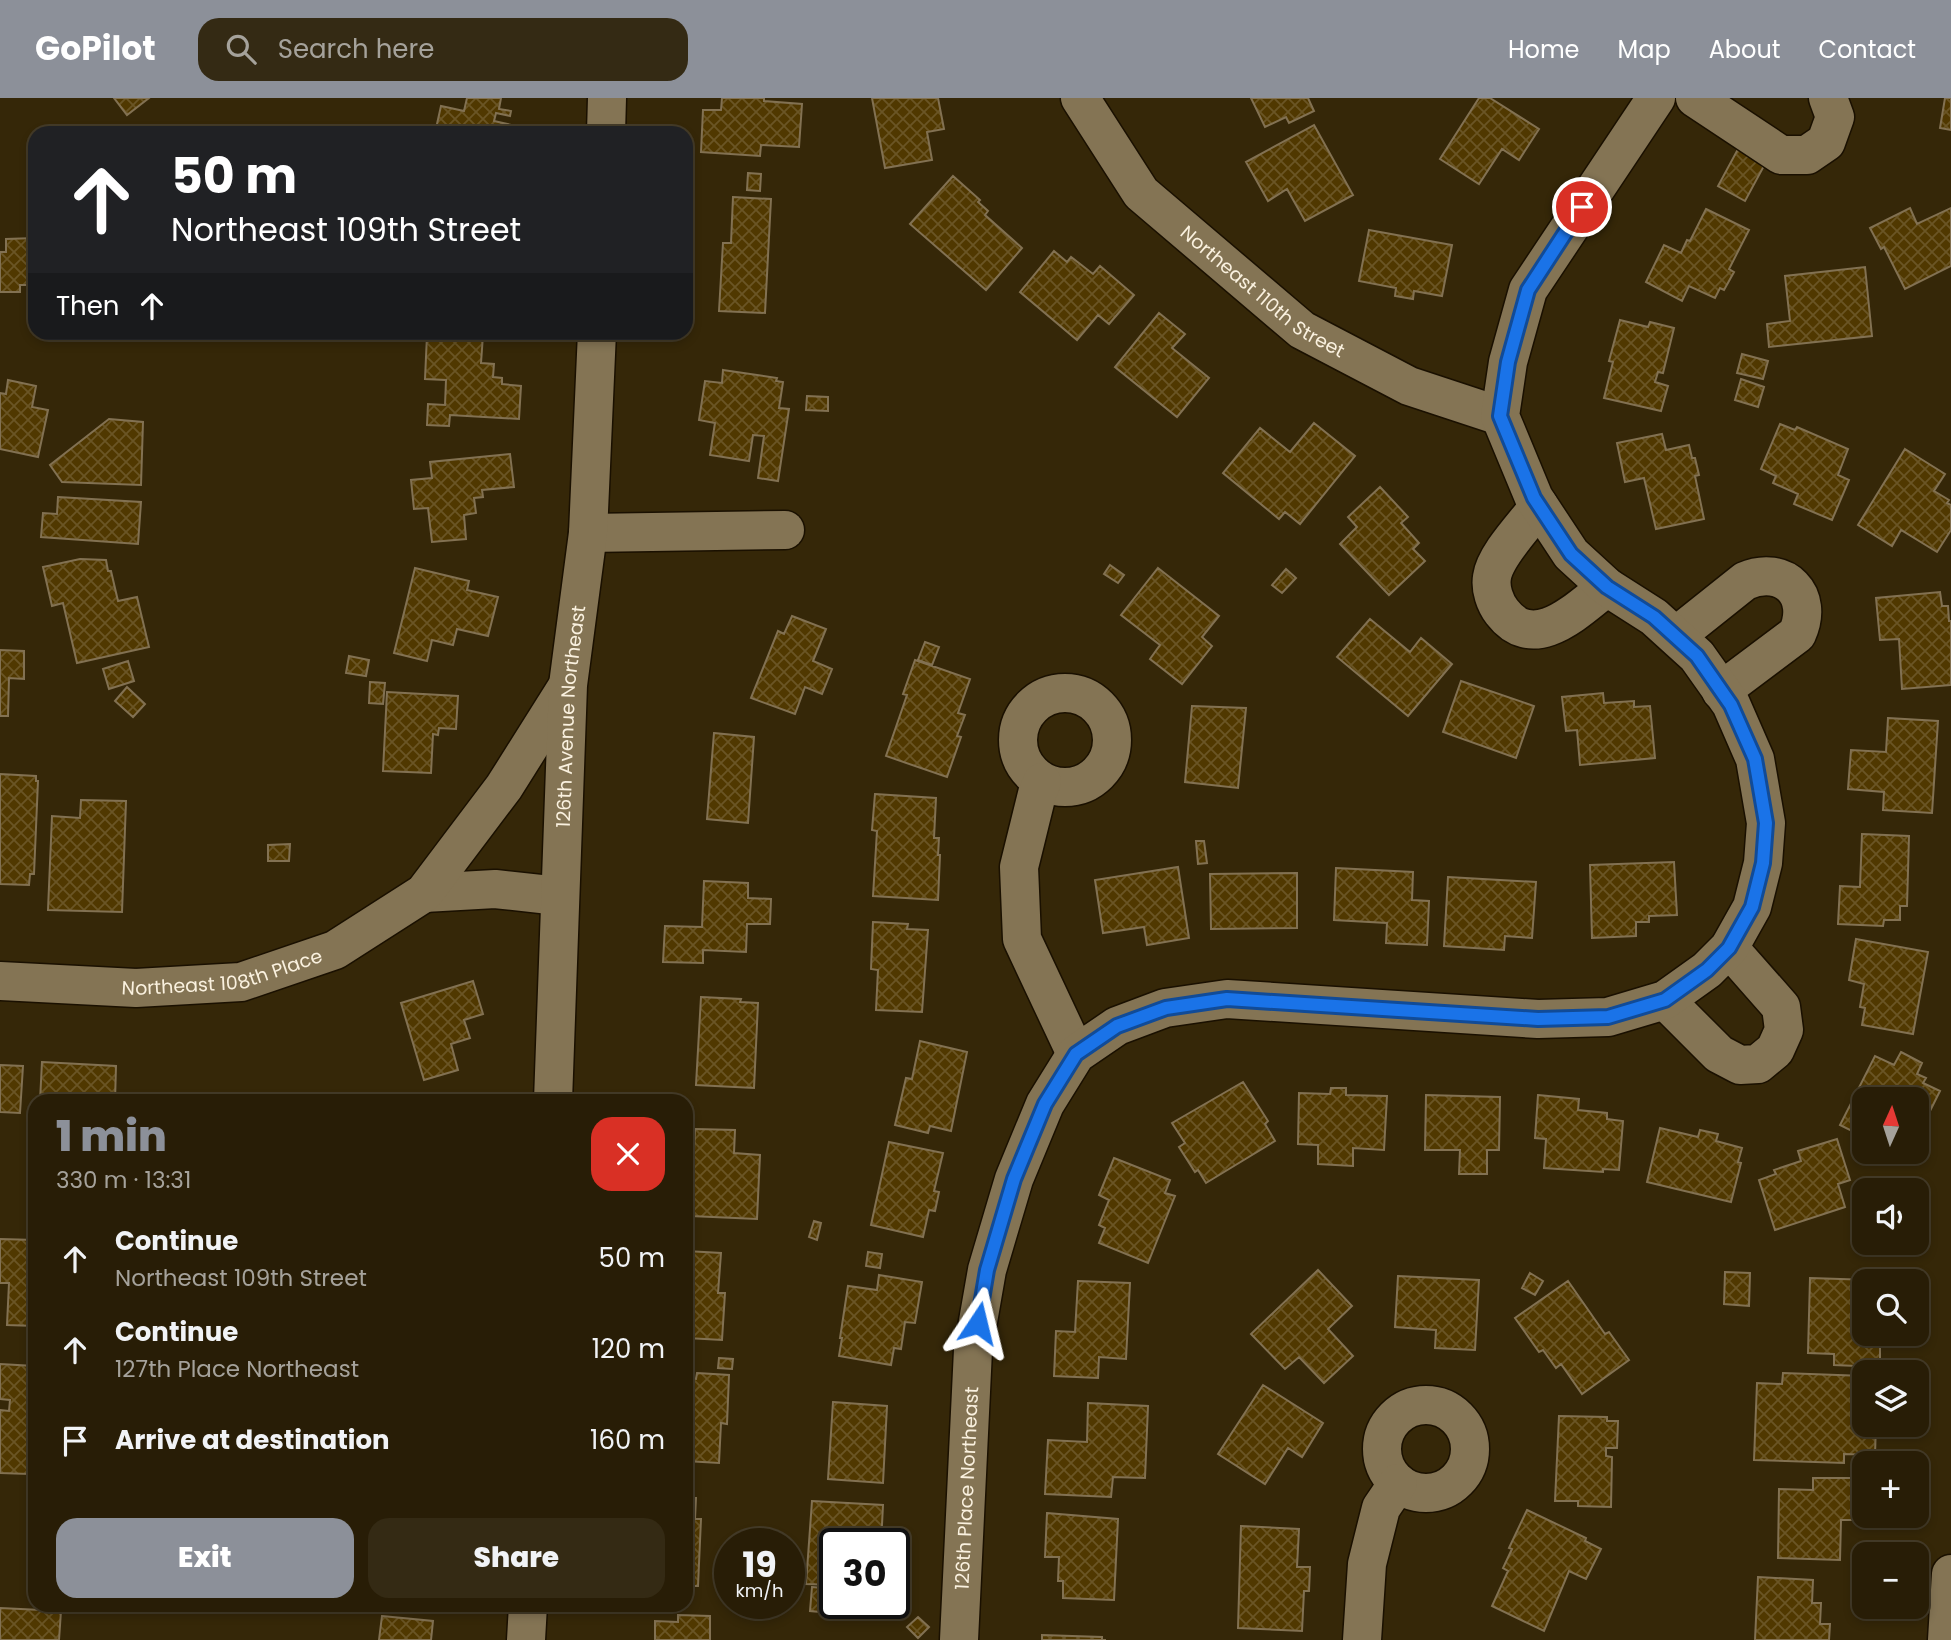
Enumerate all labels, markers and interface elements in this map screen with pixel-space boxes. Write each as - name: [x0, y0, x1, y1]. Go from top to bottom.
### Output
- search box: [198, 18, 688, 81]
- text: GoPilot: [35, 25, 156, 72]
- icon: search: [222, 30, 260, 68]
- text: Search here: [278, 31, 434, 67]
- text: Home: [1508, 33, 1580, 66]
- text: Map: [1618, 33, 1671, 66]
- text: About: [1709, 33, 1780, 66]
- text: Contact: [1818, 33, 1916, 66]
- text: 50 m: [171, 142, 297, 210]
- icon: ahead: [56, 154, 147, 245]
- pin: [1552, 177, 1612, 237]
- icon: arrive: [1563, 188, 1601, 226]
- text: Northeast 109th Street: [171, 207, 521, 252]
- street label: Northeast 110th Street: [1175, 219, 1350, 364]
- icon: ahead: [133, 287, 171, 325]
- text: Then: [56, 288, 119, 324]
- street label: 126th Avenue Northeast: [549, 604, 592, 828]
- street label: Northeast 108th Place: [121, 942, 326, 1002]
- north arrow: [1852, 1087, 1928, 1164]
- map controls: [1852, 1087, 1929, 1619]
- text: 1 min: [56, 1107, 167, 1166]
- button: close: [591, 1117, 665, 1191]
- text: 330 m · 13:31: [56, 1164, 191, 1196]
- button: sound: [1852, 1178, 1929, 1255]
- text: Continue: [115, 1223, 238, 1259]
- icon: ahead: [56, 1240, 94, 1278]
- text: 50 m: [599, 1240, 665, 1276]
- text: Northeast 109th Street: [115, 1262, 367, 1294]
- button: search: [1852, 1269, 1929, 1346]
- position arrow: [941, 1286, 1015, 1360]
- text: Continue: [115, 1314, 238, 1350]
- icon: ahead: [56, 1331, 94, 1369]
- text: 120 m: [592, 1331, 665, 1367]
- text: 127th Place Northeast: [115, 1353, 359, 1385]
- button: layers: [1852, 1360, 1929, 1437]
- street label: 126th Place Northeast: [948, 1386, 985, 1590]
- icon: arrive: [56, 1422, 94, 1460]
- text: Arrive at destination: [115, 1422, 390, 1458]
- text: 160 m: [590, 1422, 665, 1458]
- button: +: [1852, 1451, 1929, 1528]
- button: Exit: [56, 1518, 354, 1598]
- button: Share: [368, 1518, 665, 1598]
- speed limit sign: 30: [819, 1528, 910, 1619]
- text: 19: [742, 1540, 777, 1589]
- button: −: [1852, 1542, 1929, 1619]
- text: km/h: [736, 1578, 783, 1603]

